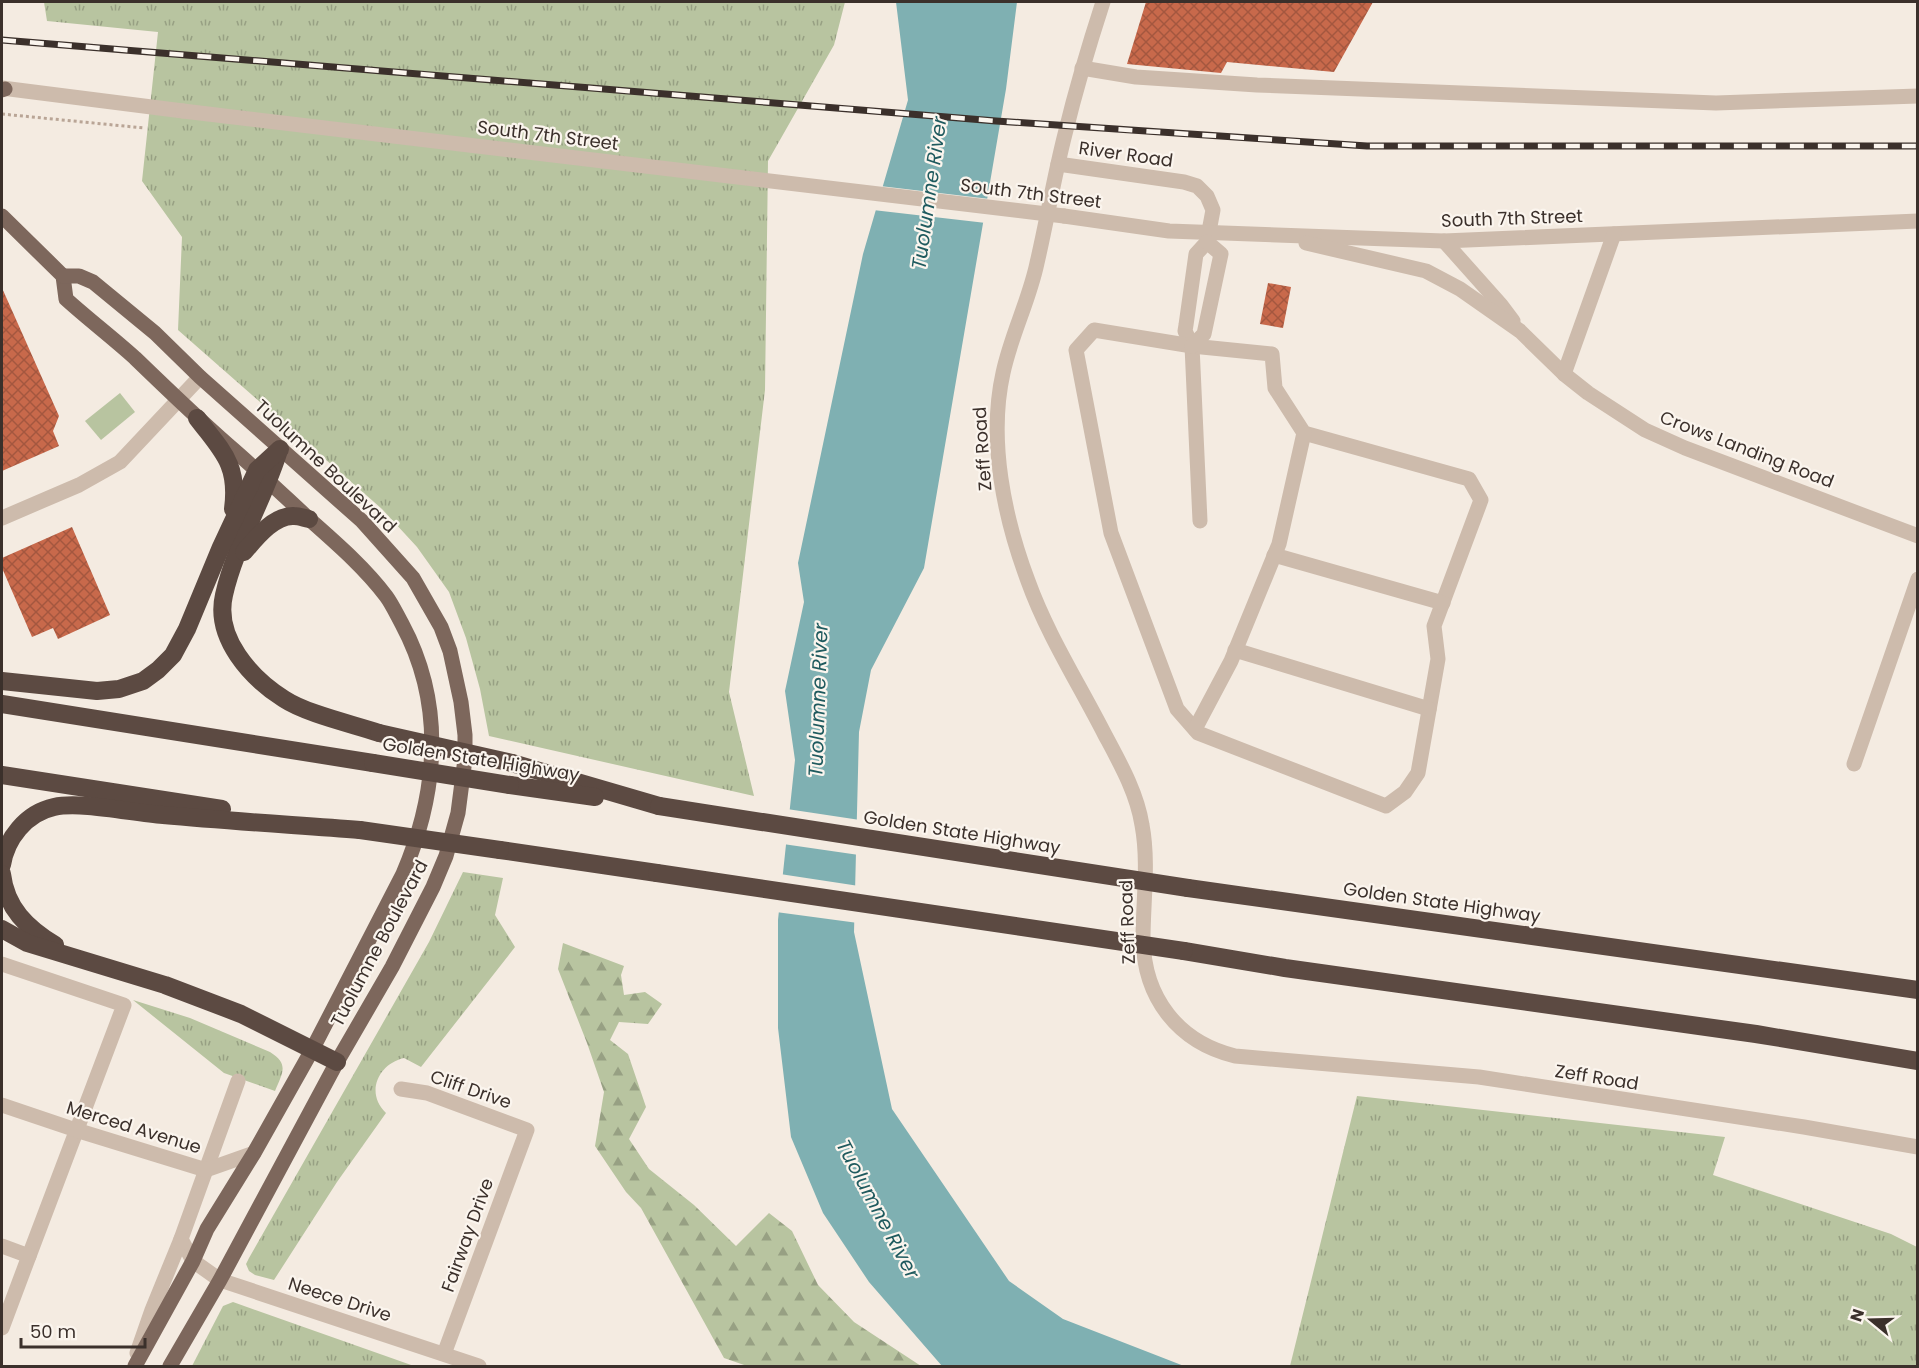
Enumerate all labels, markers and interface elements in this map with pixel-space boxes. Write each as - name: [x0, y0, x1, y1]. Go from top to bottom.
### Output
- street label: South 7th Street: [476, 114, 620, 156]
- water label: Tuolumne River: [904, 114, 954, 271]
- street label: River Road: [1077, 135, 1175, 173]
- street label: South 7th Street: [959, 172, 1103, 214]
- street label: South 7th Street: [1441, 203, 1583, 233]
- street label: Tuolumne Boulevard: [250, 394, 402, 538]
- street label: Crows Landing Road: [1656, 404, 1838, 494]
- street label: Zeff Road: [967, 406, 997, 492]
- water label: Tuolumne River: [801, 622, 835, 777]
- street label: Golden State Highway: [381, 731, 581, 787]
- street label: Golden State Highway: [862, 804, 1062, 860]
- street label: Tuolumne Boulevard: [324, 855, 434, 1031]
- street label: Golden State Highway: [1342, 876, 1542, 928]
- street label: Zeff Road: [1113, 879, 1141, 965]
- street label: Zeff Road: [1553, 1058, 1641, 1096]
- street label: Cliff Drive: [427, 1063, 515, 1115]
- street label: Merced Avenue: [63, 1095, 205, 1159]
- water label: Tuolumne River: [829, 1134, 927, 1284]
- street label: Fairway Drive: [435, 1175, 499, 1295]
- street label: Neece Drive: [285, 1271, 395, 1327]
- north arrow: [1841, 1290, 1901, 1350]
- text: N: [1844, 1306, 1870, 1325]
- scale bar: [21, 1311, 146, 1349]
- text: 50 m: [30, 1319, 76, 1344]

